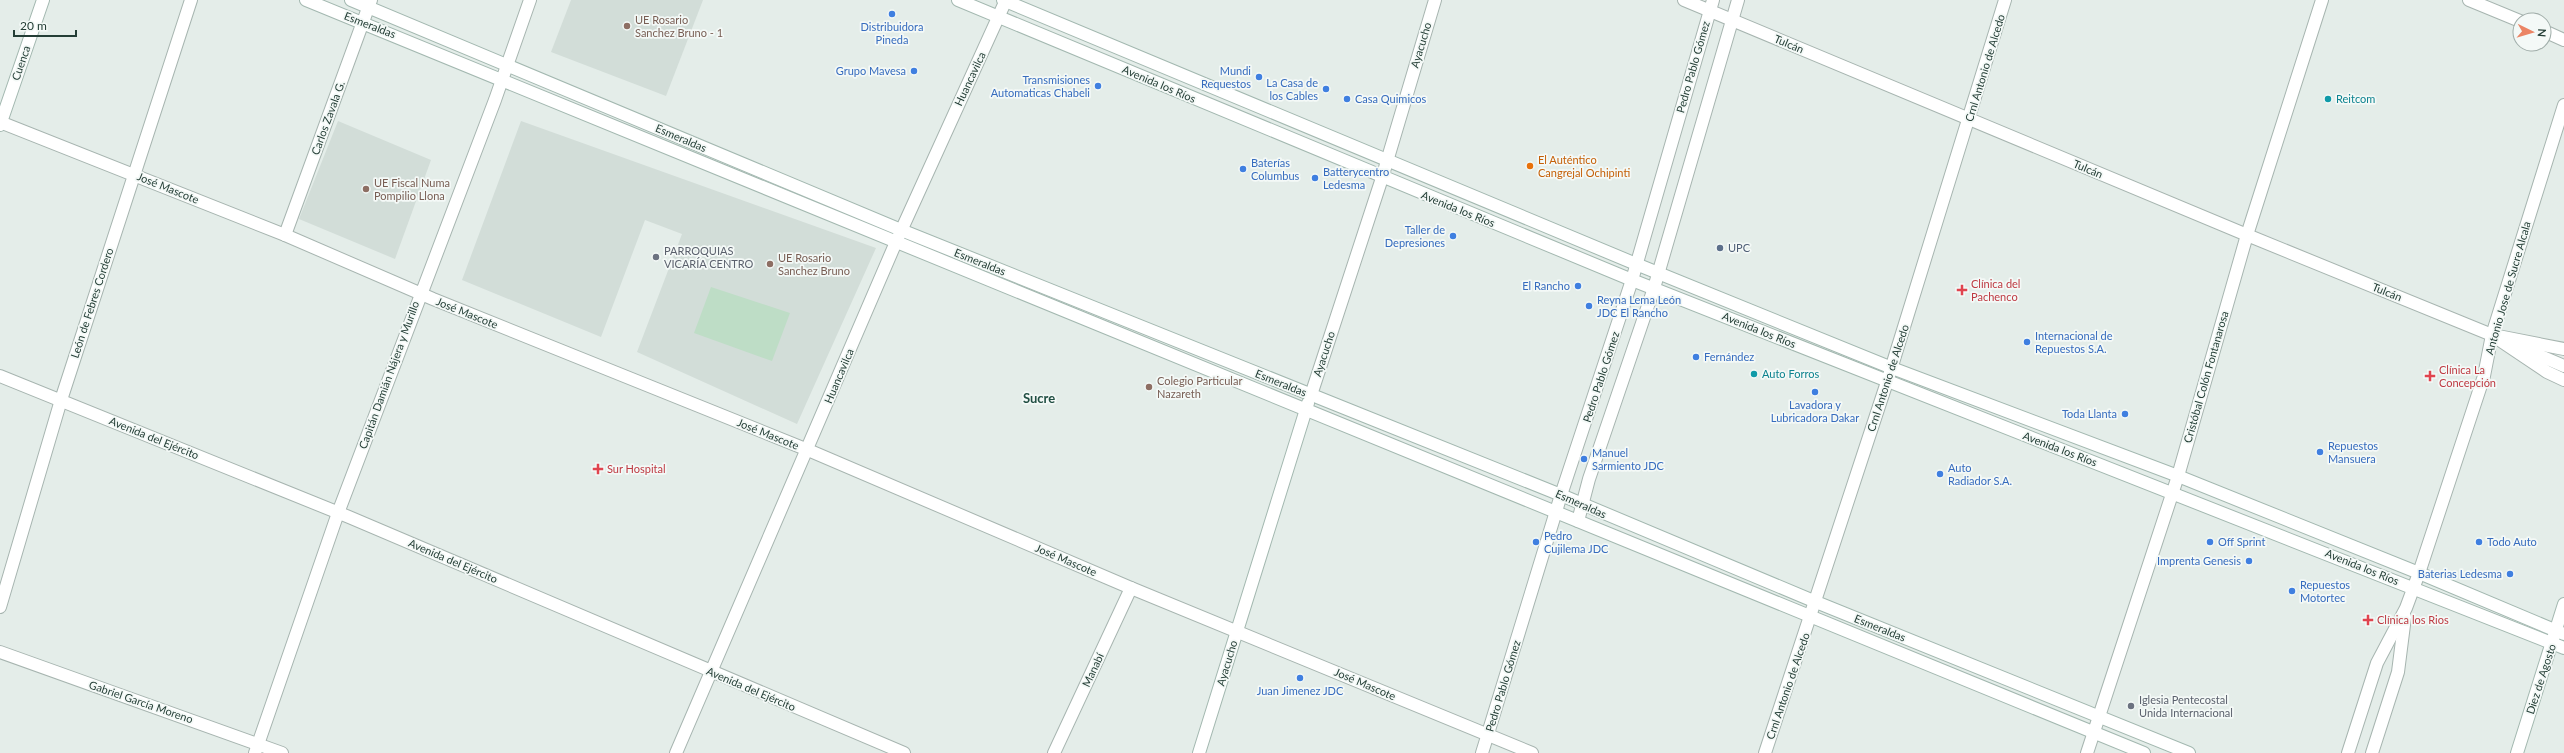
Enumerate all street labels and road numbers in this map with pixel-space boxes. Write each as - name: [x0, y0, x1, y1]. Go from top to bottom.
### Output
- street label: Esmeraldas: [343, 9, 398, 40]
- street label: Crnl Antonio de Alcedo: [1962, 13, 2007, 123]
- street label: Pedro Pablo Gómez: [1673, 19, 1712, 114]
- street label: Ayacucho: [1407, 20, 1434, 69]
- street label: Tulcán: [1772, 32, 1806, 56]
- street label: Cuenca: [9, 44, 33, 82]
- street label: Huancavilca: [951, 50, 988, 108]
- street label: Avenida los Ríos: [1121, 62, 1198, 105]
- street label: Carlos Zavala G.: [308, 79, 347, 157]
- street label: Esmeraldas: [654, 121, 709, 154]
- street label: Tulcán: [2071, 157, 2105, 181]
- street label: José Mascote: [135, 169, 201, 206]
- street label: Avenida los Ríos: [1419, 188, 1497, 229]
- street label: Antonio Jose de Sucre Alcala: [2482, 220, 2533, 356]
- street label: Esmeraldas: [953, 245, 1008, 278]
- street label: León de Febres Cordero: [68, 246, 115, 360]
- street label: Tulcán: [2370, 280, 2404, 303]
- street label: José Mascote: [434, 294, 500, 331]
- street label: Capitán Damián Nájera y Murillo: [356, 299, 421, 451]
- street label: Avenida los Ríos: [1720, 309, 1798, 350]
- street label: Cristóbal Colón Fontanarosa: [2180, 309, 2231, 444]
- street label: Crnl Antonio de Alcedo: [1864, 323, 1911, 433]
- street label: Ayacucho: [1310, 329, 1337, 378]
- street label: Pedro Pablo Gómez: [1580, 330, 1621, 424]
- street label: Huancavilca: [821, 346, 856, 405]
- street label: Esmeraldas: [1254, 366, 1309, 399]
- street label: Avenida del Ejército: [107, 414, 201, 461]
- street label: José Mascote: [735, 415, 801, 452]
- street label: Avenida los Ríos: [2021, 428, 2099, 469]
- street label: Esmeraldas: [1554, 487, 1609, 521]
- street label: Avenida del Ejército: [407, 536, 500, 585]
- street label: José Mascote: [1034, 541, 1099, 578]
- street label: Avenida los Ríos: [2323, 546, 2401, 587]
- street label: Esmeraldas: [1853, 611, 1908, 644]
- street label: Crnl Antonio de Alcedo: [1763, 631, 1812, 741]
- street label: Ayacucho: [1213, 638, 1240, 687]
- street label: Pedro Pablo Gómez: [1482, 639, 1523, 733]
- street label: Diez de Agosto: [2523, 642, 2558, 716]
- street label: Manabí: [1079, 650, 1106, 689]
- street label: Avenida del Ejército: [705, 664, 798, 713]
- street label: José Mascote: [1333, 665, 1398, 702]
- street label: Gabriel García Moreno: [87, 678, 195, 725]

